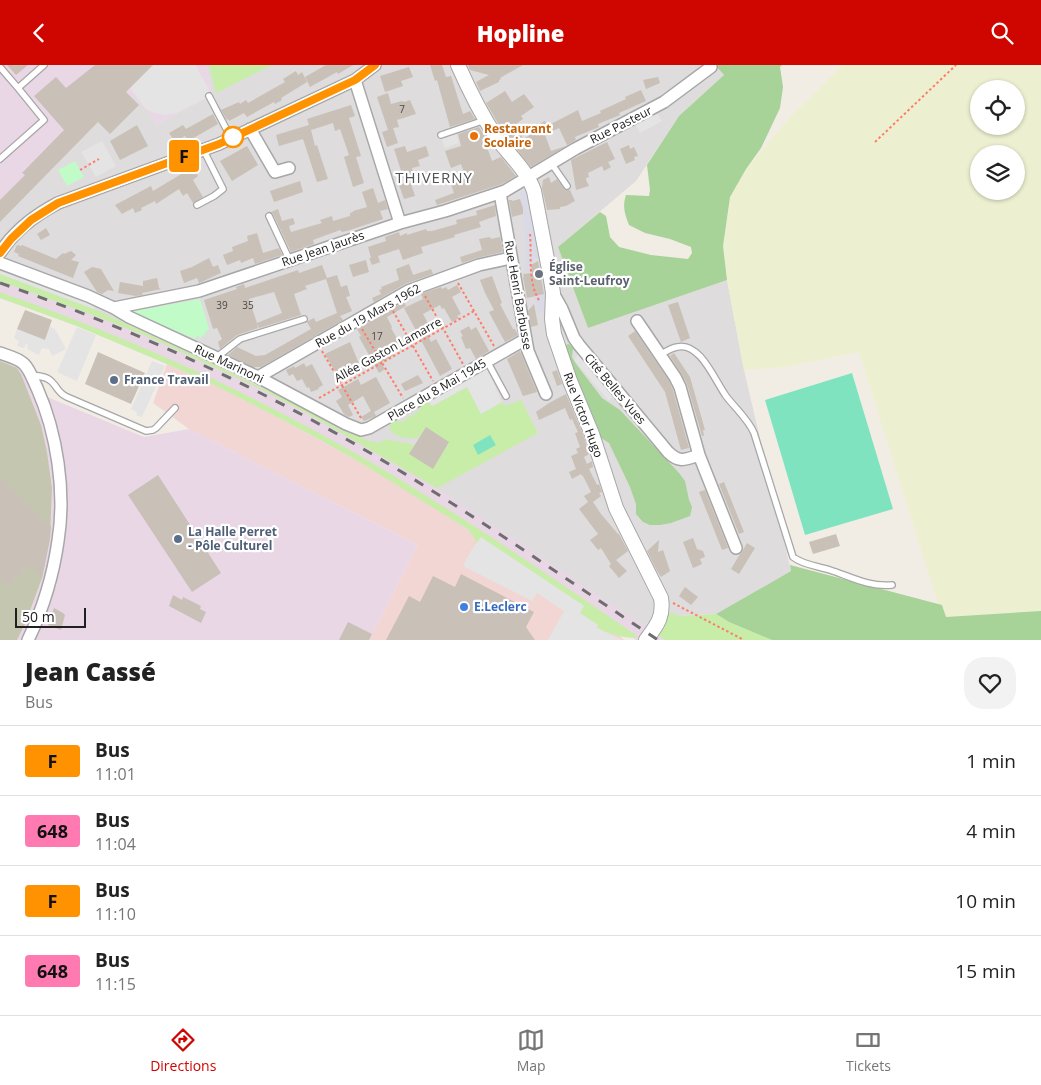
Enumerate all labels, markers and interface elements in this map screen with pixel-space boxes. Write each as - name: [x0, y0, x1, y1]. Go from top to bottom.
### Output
- text: Hopline: [477, 18, 564, 48]
- icon: back: [25, 19, 53, 47]
- icon: search: [988, 19, 1016, 47]
- map controls: [970, 80, 1025, 200]
- button: locate: [970, 80, 1025, 135]
- house number: 7: [399, 102, 405, 116]
- street label: Rue Pasteur: [587, 102, 655, 147]
- place label: Restaurant Scolaire: [484, 120, 551, 151]
- unlabelled marker: [222, 126, 244, 148]
- marker: Restaurant Scolaire: [468, 130, 480, 142]
- line badge: F: [168, 140, 200, 172]
- text: F: [179, 144, 189, 168]
- button: layers: [970, 145, 1025, 200]
- district label: THIVERNY: [395, 167, 473, 187]
- street label: Rue Jean Jaurès: [279, 226, 367, 271]
- street label: Rue Henri Barbusse: [500, 239, 537, 351]
- place label: Église Saint-Leufroy: [549, 258, 630, 289]
- marker: Église Saint-Leufroy: [533, 268, 545, 280]
- street label: Rue du 19 Mars 1962: [312, 279, 424, 352]
- house number: 39: [216, 298, 228, 312]
- house number: 35: [242, 298, 254, 312]
- street label: Allée Gaston Lamarre: [331, 313, 445, 386]
- house number: 17: [371, 329, 383, 343]
- street label: Rue Marinoni: [192, 340, 267, 387]
- street label: Cité Belles Vues: [581, 350, 650, 428]
- street label: Place du 8 Mai 1945: [384, 354, 489, 425]
- street label: Rue Victor Hugo: [559, 370, 608, 460]
- place label: France Travail: [124, 371, 209, 388]
- marker: France Travail: [108, 374, 120, 386]
- place label: La Halle Perret - Pôle Culturel: [188, 523, 277, 554]
- marker: La Halle Perret - Pôle Culturel: [172, 533, 184, 545]
- place label: E.Leclerc: [474, 598, 527, 615]
- marker: E.Leclerc: [458, 601, 470, 613]
- scale bar: [15, 605, 86, 628]
- text: 50 m: [22, 607, 55, 626]
- text: Jean Cassé: [25, 655, 156, 688]
- button: heart: [964, 657, 1016, 709]
- text: Bus: [25, 691, 53, 713]
- text: Bus: [95, 737, 130, 763]
- text: 1 min: [966, 748, 1016, 774]
- text: F: [48, 749, 57, 773]
- text: 11:01: [95, 763, 136, 785]
- text: Bus: [95, 807, 130, 833]
- text: 4 min: [966, 818, 1016, 844]
- text: 648: [37, 819, 68, 843]
- text: 11:04: [95, 833, 136, 855]
- text: Bus: [95, 877, 130, 903]
- text: 10 min: [955, 888, 1016, 914]
- text: F: [48, 889, 57, 913]
- text: 11:10: [95, 903, 136, 925]
- text: Bus: [95, 947, 130, 973]
- text: 15 min: [955, 958, 1016, 984]
- text: 648: [37, 959, 68, 983]
- text: 11:15: [95, 973, 136, 995]
- tab: Directions: [150, 1026, 216, 1075]
- tab: Map: [517, 1026, 546, 1075]
- tab: Tickets: [846, 1026, 891, 1075]

